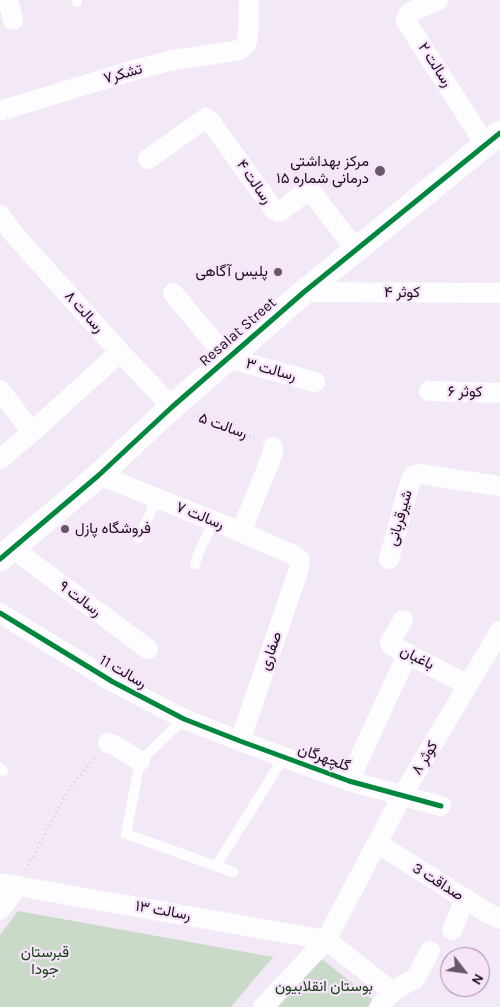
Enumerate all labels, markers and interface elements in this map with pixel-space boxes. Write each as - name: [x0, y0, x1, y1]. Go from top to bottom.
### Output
- street label: رسالت ۲: [414, 39, 456, 91]
- street label: تشکر۷: [102, 60, 144, 88]
- place label: مرکز بهداشتی درمانی شماره ۱۵: [276, 153, 369, 188]
- street label: رسالت ۴: [232, 156, 276, 208]
- marker: مرکز بهداشتی درمانی شماره ۱۵: [373, 164, 387, 178]
- place label: پلیس آگاهی: [195, 263, 268, 281]
- marker: پلیس آگاهی: [272, 266, 284, 278]
- street label: کوثر ۴: [384, 284, 420, 302]
- street label: رسالت ۸: [60, 287, 108, 337]
- street label: Resalat Street: [196, 294, 280, 370]
- street label: رسالت ۳: [244, 355, 298, 385]
- street label: کوثر ۶: [448, 383, 482, 401]
- street label: رسالت ۵: [196, 409, 250, 443]
- street label: شیرقربانی: [383, 488, 417, 548]
- street label: رسالت ۷: [173, 498, 227, 534]
- place label: فروشگاه پازل: [75, 520, 151, 538]
- marker: فروشگاه پازل: [59, 523, 71, 535]
- street label: رسالت ۹: [55, 577, 105, 621]
- street label: صفاری: [256, 629, 286, 673]
- street label: باغبان: [397, 642, 437, 674]
- street label: رسالت 11: [96, 651, 150, 693]
- street label: کوثر ۸: [408, 738, 442, 778]
- street label: گلچهرگان: [295, 740, 353, 776]
- street label: صداقت 3: [409, 859, 467, 905]
- street label: رسالت ۱۳: [134, 897, 192, 925]
- park label: قبرستان جودا: [21, 944, 69, 979]
- north arrow: [440, 947, 490, 997]
- text: N: [468, 971, 487, 988]
- park label: بوستان انقلابیون: [275, 978, 373, 996]

